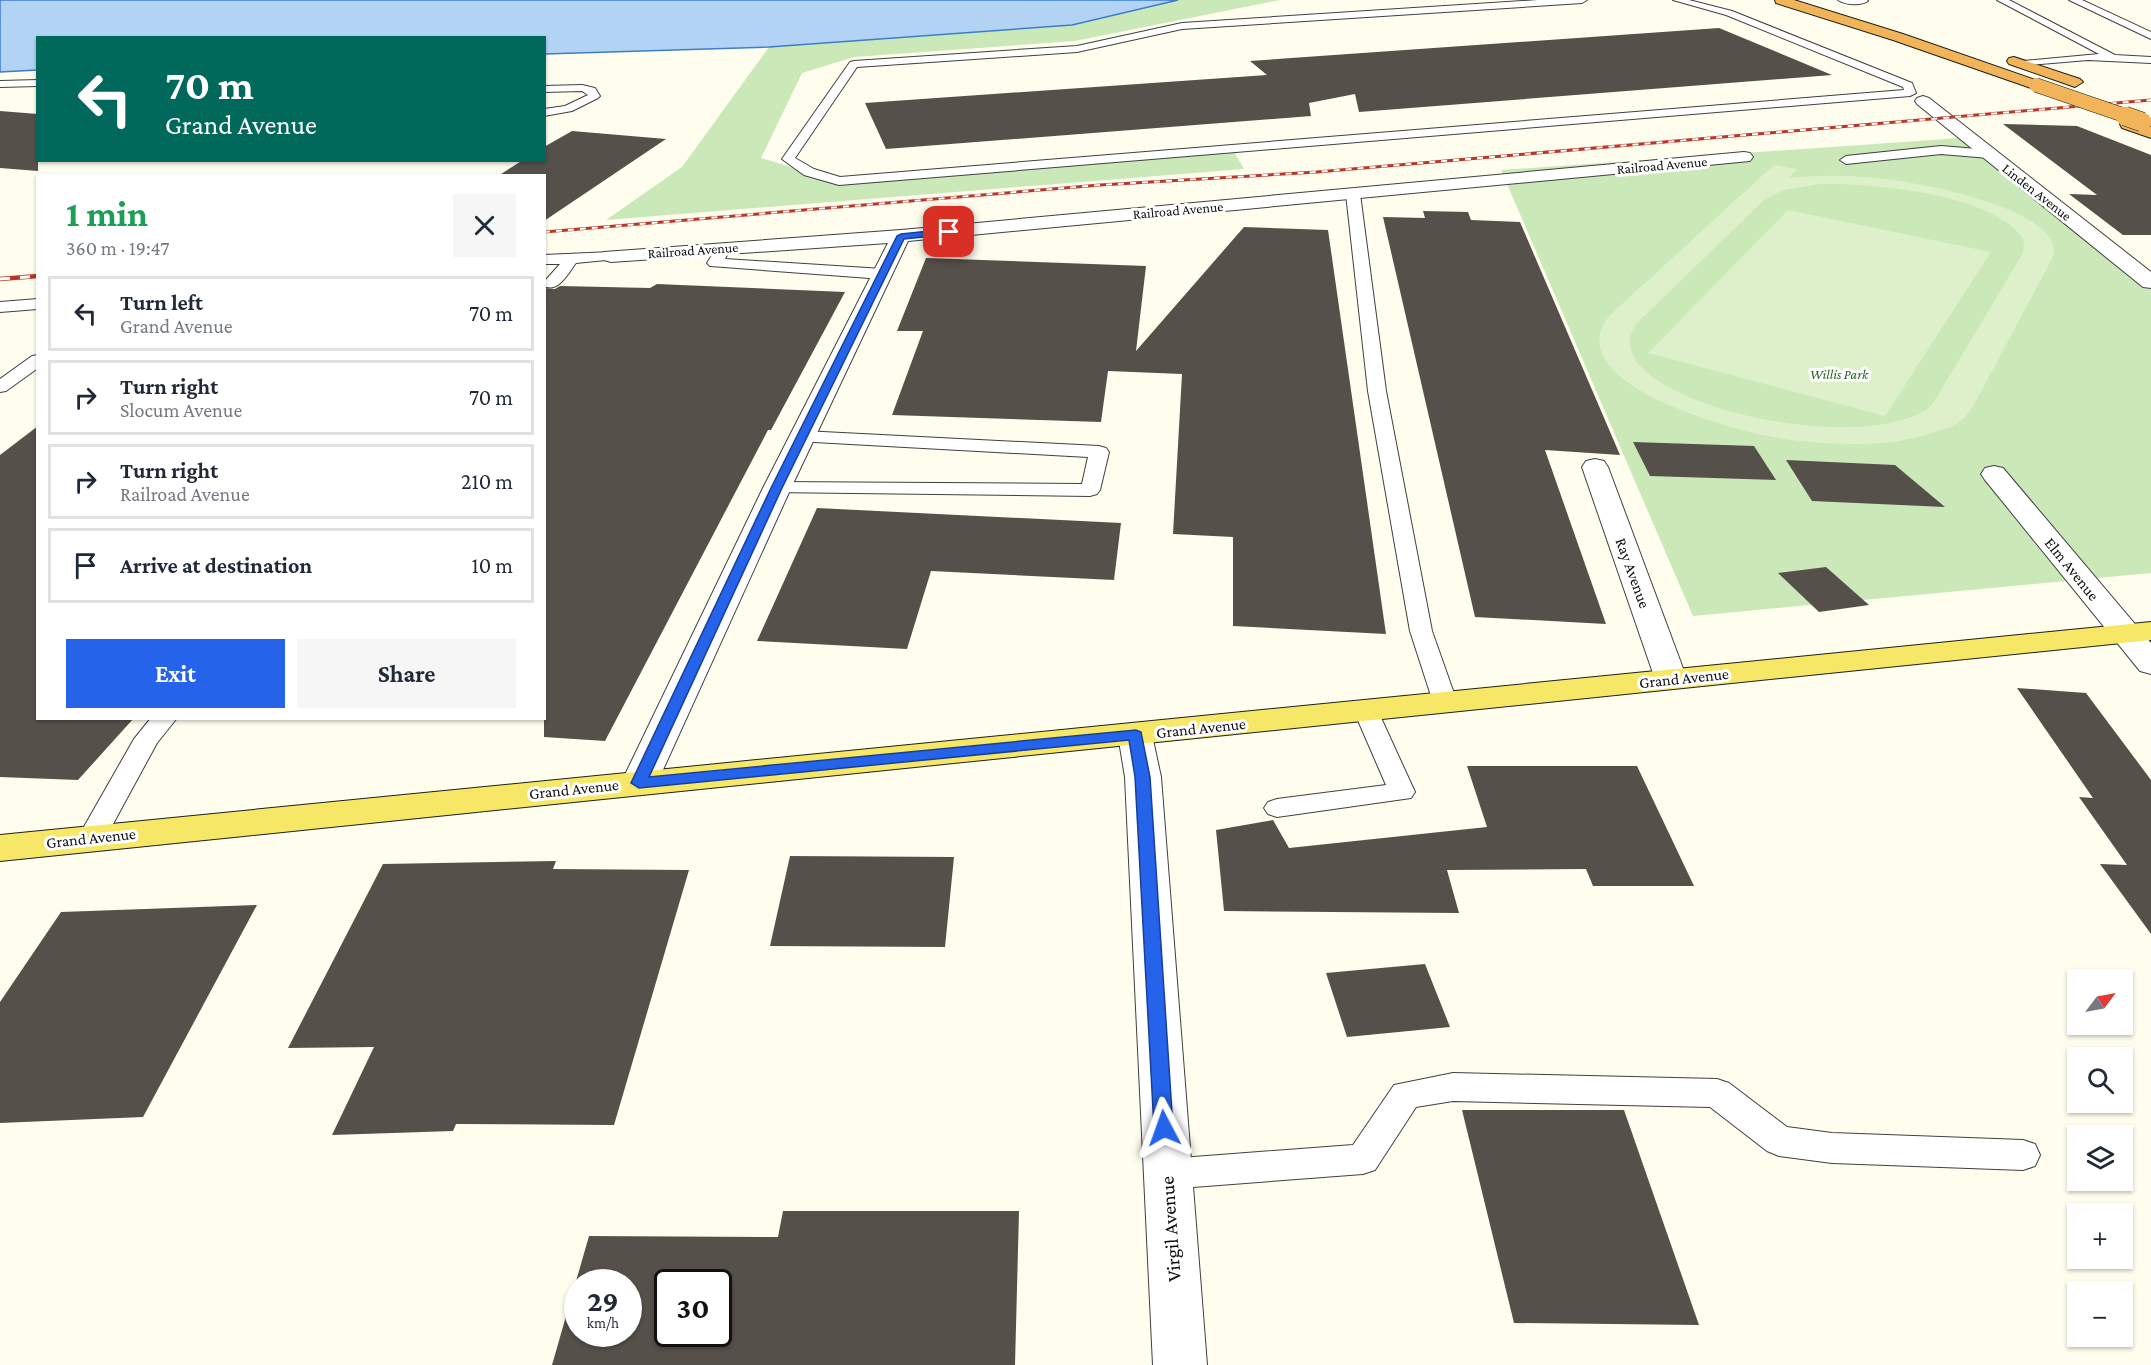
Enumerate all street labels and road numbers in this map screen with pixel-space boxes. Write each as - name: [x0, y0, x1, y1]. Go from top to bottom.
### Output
- street label: Railroad Avenue: [1616, 153, 1708, 177]
- street label: Linden Avenue: [1999, 160, 2075, 224]
- street label: Railroad Avenue: [1132, 198, 1224, 222]
- street label: Railroad Avenue: [647, 239, 739, 261]
- street label: Elm Avenue: [2042, 534, 2102, 604]
- street label: Ray Avenue: [1611, 536, 1654, 611]
- street label: Grand Avenue: [1638, 665, 1730, 691]
- street label: Grand Avenue: [1155, 715, 1247, 741]
- street label: Grand Avenue: [528, 776, 620, 802]
- street label: Grand Avenue: [45, 825, 137, 851]
- street label: Virgil Avenue: [1155, 1175, 1186, 1283]

